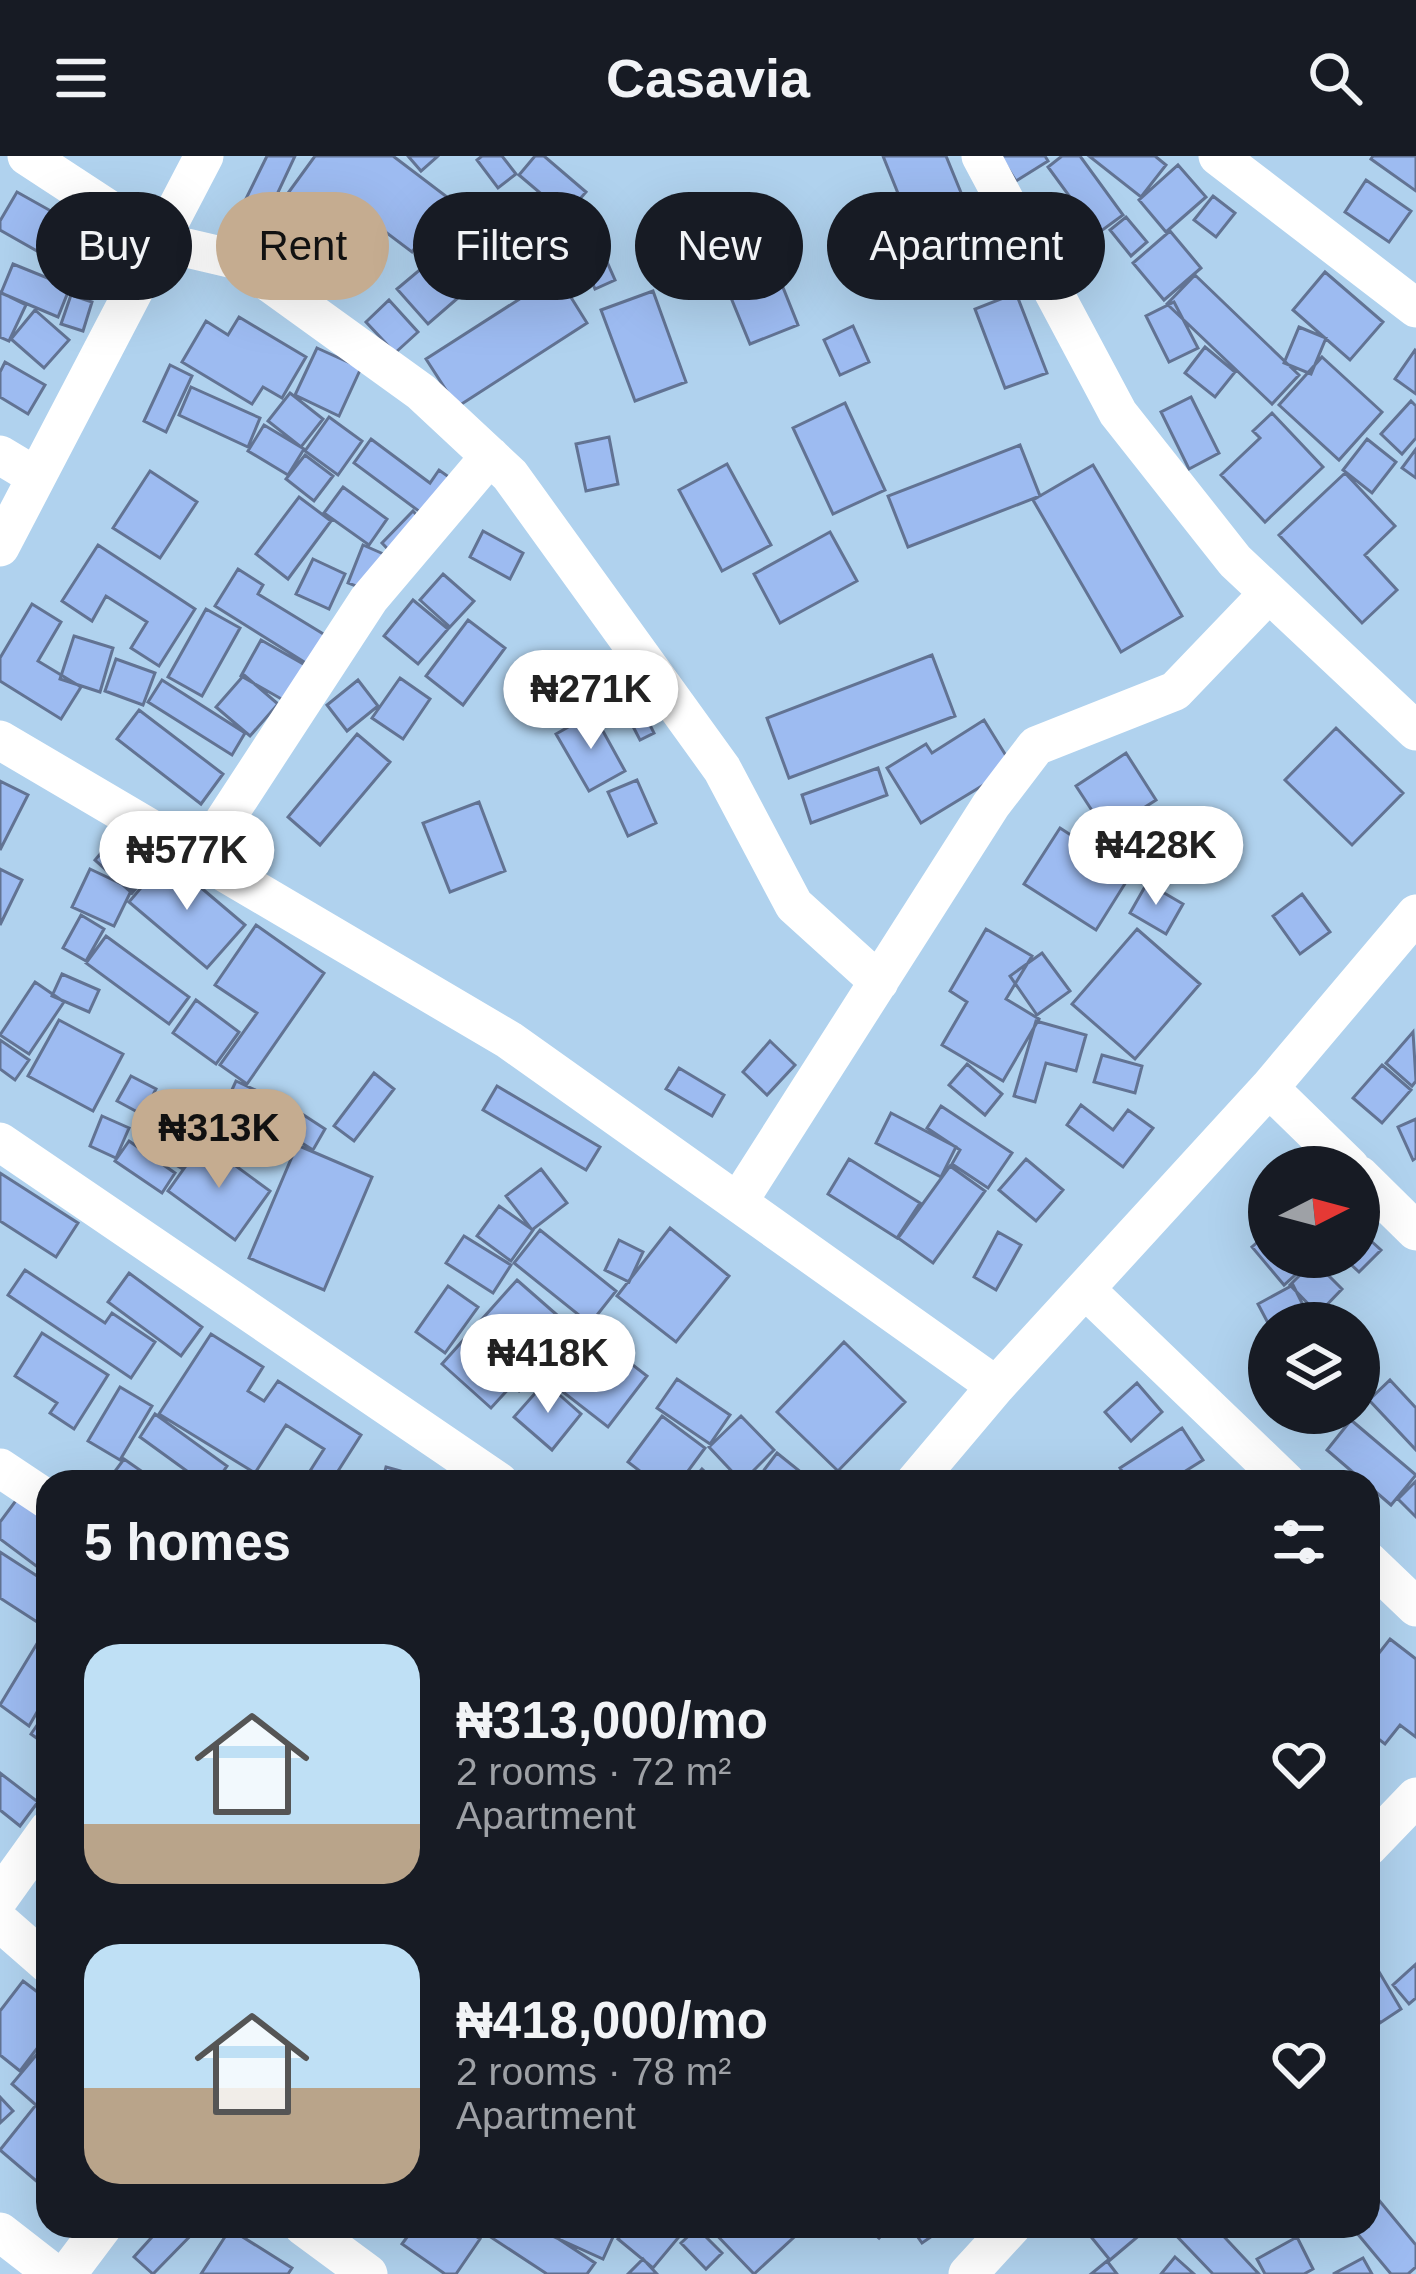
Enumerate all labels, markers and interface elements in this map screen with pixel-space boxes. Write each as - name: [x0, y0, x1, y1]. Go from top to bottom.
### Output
- icon: menu: [48, 45, 114, 111]
- icon: search: [1302, 45, 1368, 111]
- text: Casavia: [606, 48, 810, 108]
- chip: Buy: [36, 192, 192, 300]
- chip: Rent: [216, 192, 389, 300]
- chip: Filters: [413, 192, 611, 300]
- chip: New: [635, 192, 803, 300]
- chip: Apartment: [827, 192, 1105, 300]
- pin: ₦271K: [507, 650, 675, 752]
- text: ₦271K: [530, 667, 652, 710]
- pin: ₦428K: [1072, 806, 1240, 908]
- pin: ₦577K: [103, 811, 271, 913]
- text: ₦428K: [1095, 823, 1217, 866]
- text: ₦577K: [126, 828, 248, 871]
- pin: ₦313K: [135, 1089, 303, 1191]
- text: ₦313K: [158, 1106, 280, 1149]
- north arrow: [1248, 1146, 1380, 1278]
- map controls: [1248, 1146, 1380, 1434]
- button: layers: [1248, 1302, 1380, 1434]
- pin: ₦418K: [464, 1314, 632, 1416]
- text: ₦418K: [487, 1331, 609, 1374]
- icon: filters: [1266, 1509, 1332, 1575]
- text: 5 homes: [84, 1514, 291, 1571]
- icon: home: [180, 1692, 324, 1836]
- text: ₦313,000/mo: [456, 1692, 768, 1749]
- icon: heart: [1266, 1731, 1332, 1797]
- text: 2 rooms · 72 m²: [456, 1750, 731, 1793]
- text: Apartment: [456, 1794, 636, 1837]
- icon: home: [180, 1992, 324, 2136]
- text: ₦418,000/mo: [456, 1992, 768, 2049]
- icon: heart: [1266, 2031, 1332, 2097]
- text: 2 rooms · 78 m²: [456, 2050, 731, 2093]
- text: Apartment: [456, 2094, 636, 2137]

